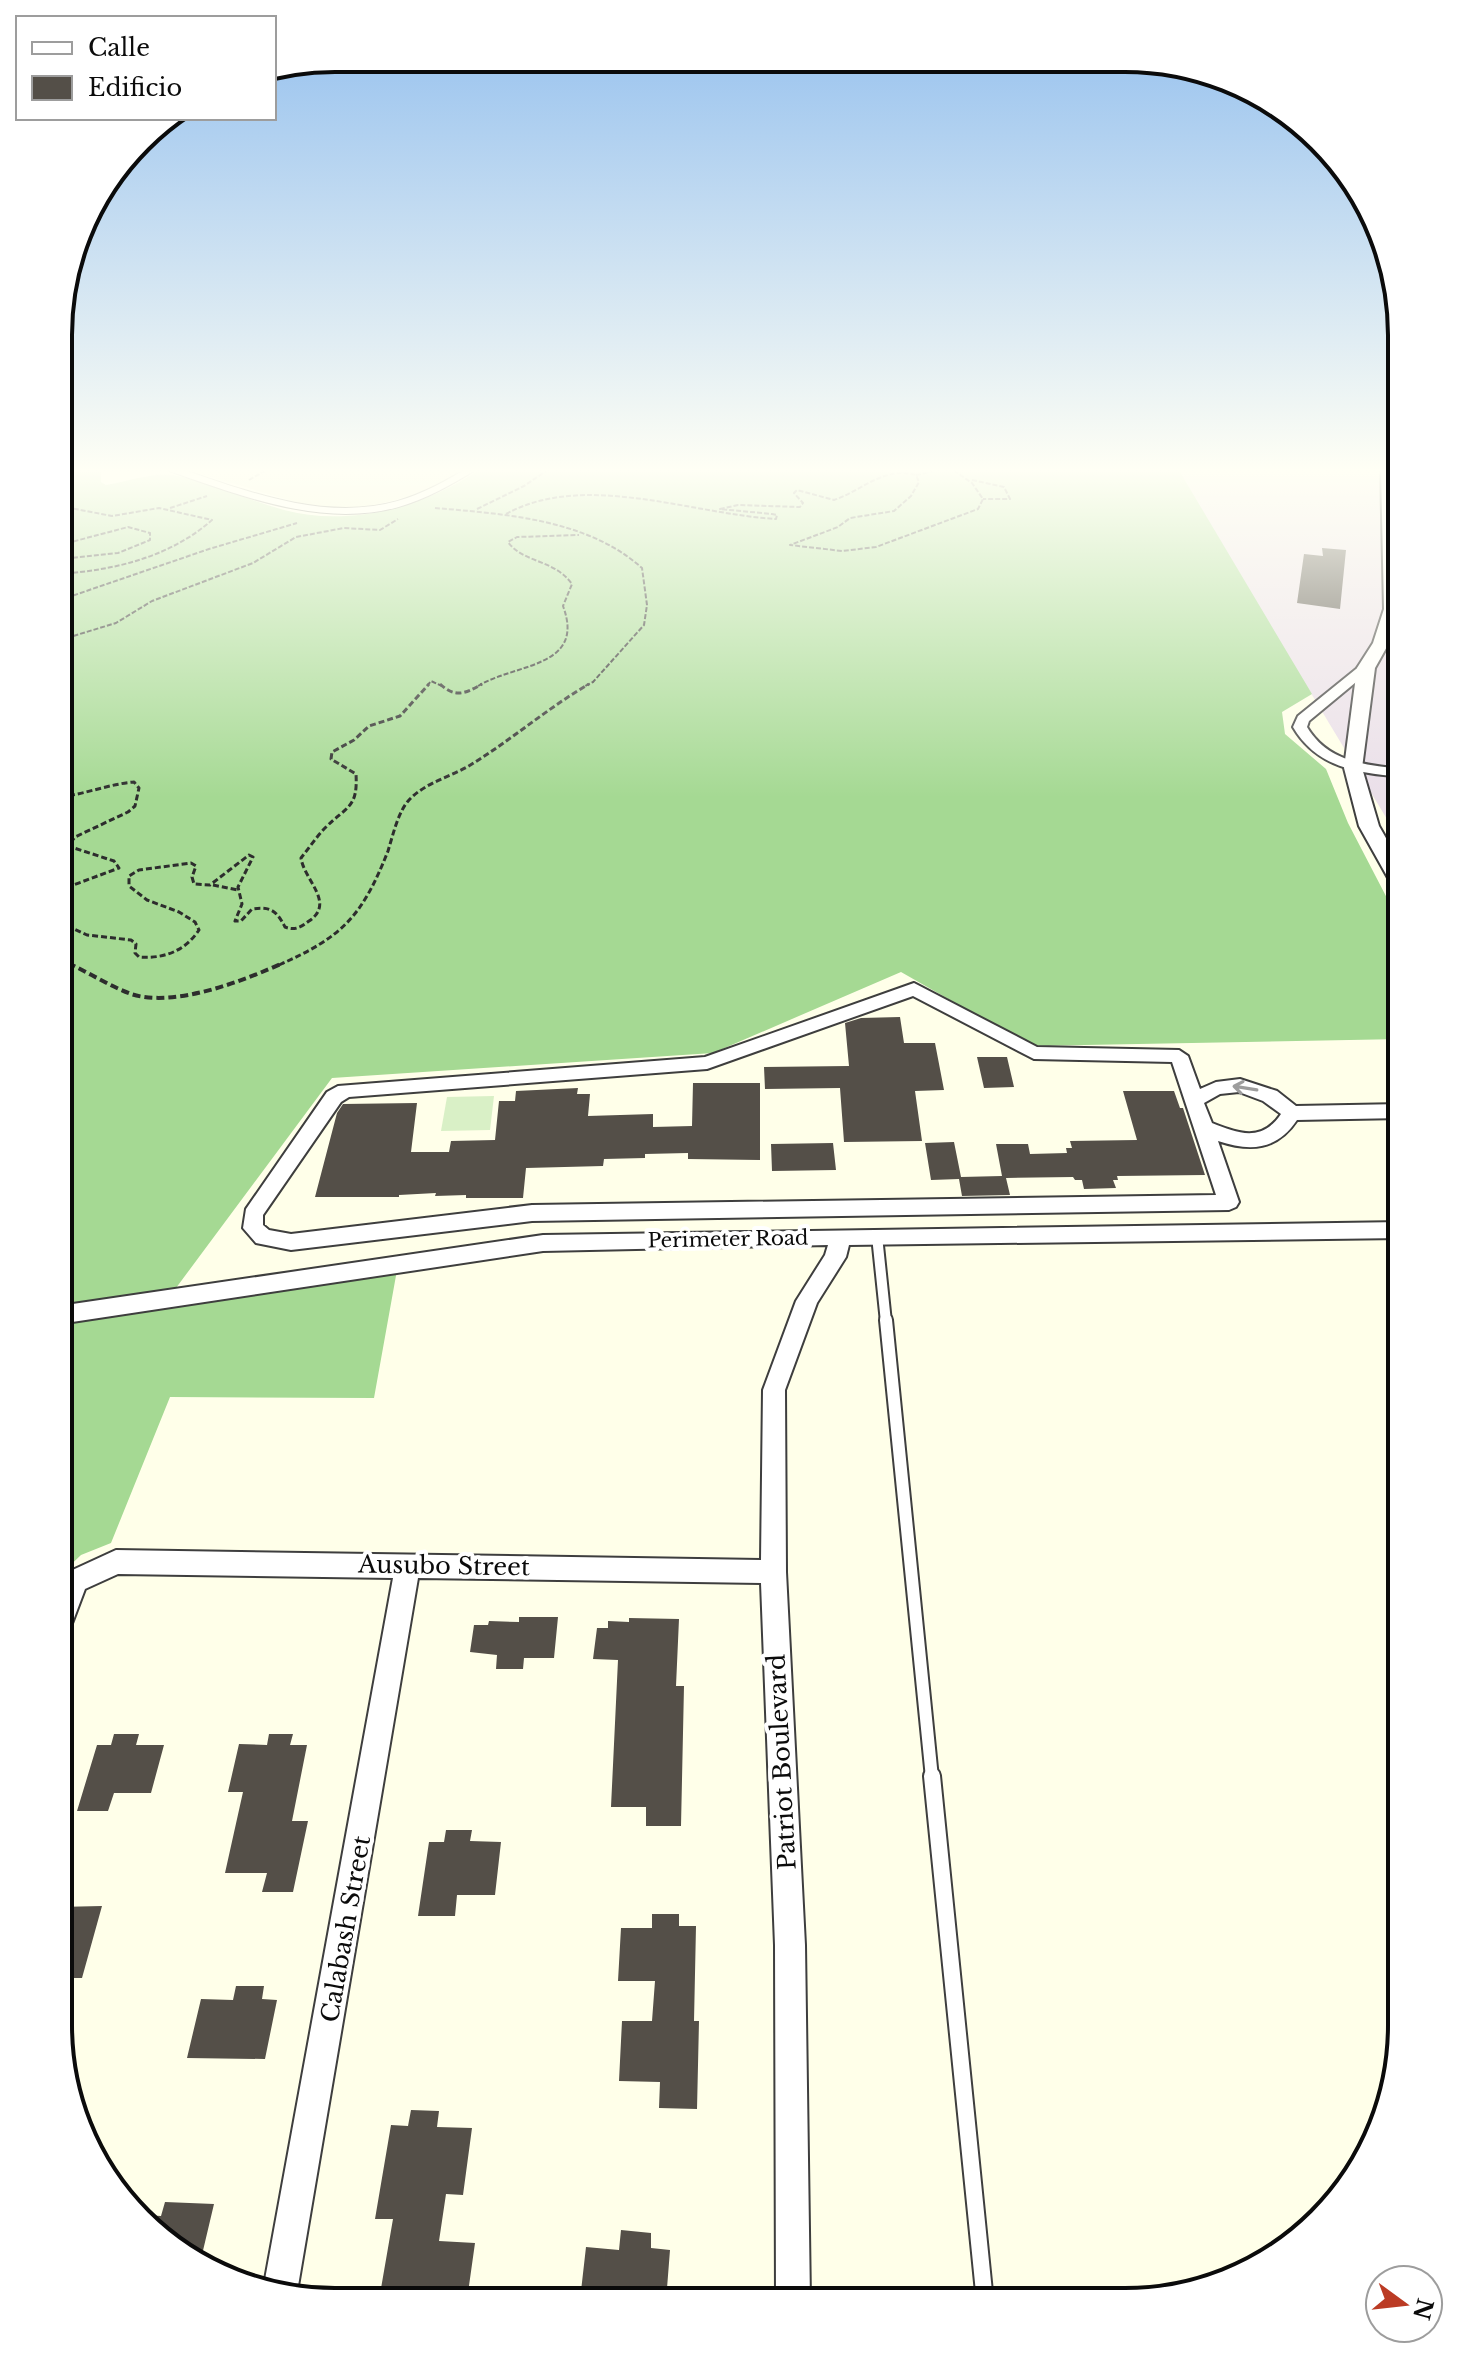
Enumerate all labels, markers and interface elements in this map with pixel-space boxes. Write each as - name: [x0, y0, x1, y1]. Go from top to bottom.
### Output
- legend: [16, 16, 276, 120]
- text: Calle: [88, 33, 150, 62]
- text: Edificio: [88, 73, 182, 102]
- one-way arrow: [1233, 1080, 1259, 1095]
- street label: Perimeter Road: [647, 1226, 809, 1252]
- street label: Ausubo Street: [357, 1549, 530, 1581]
- street label: Patriot Boulevard: [761, 1653, 802, 1871]
- street label: Calabash Street: [315, 1833, 376, 2025]
- north arrow: [1364, 2264, 1444, 2344]
- text: N: [1407, 2296, 1439, 2323]

